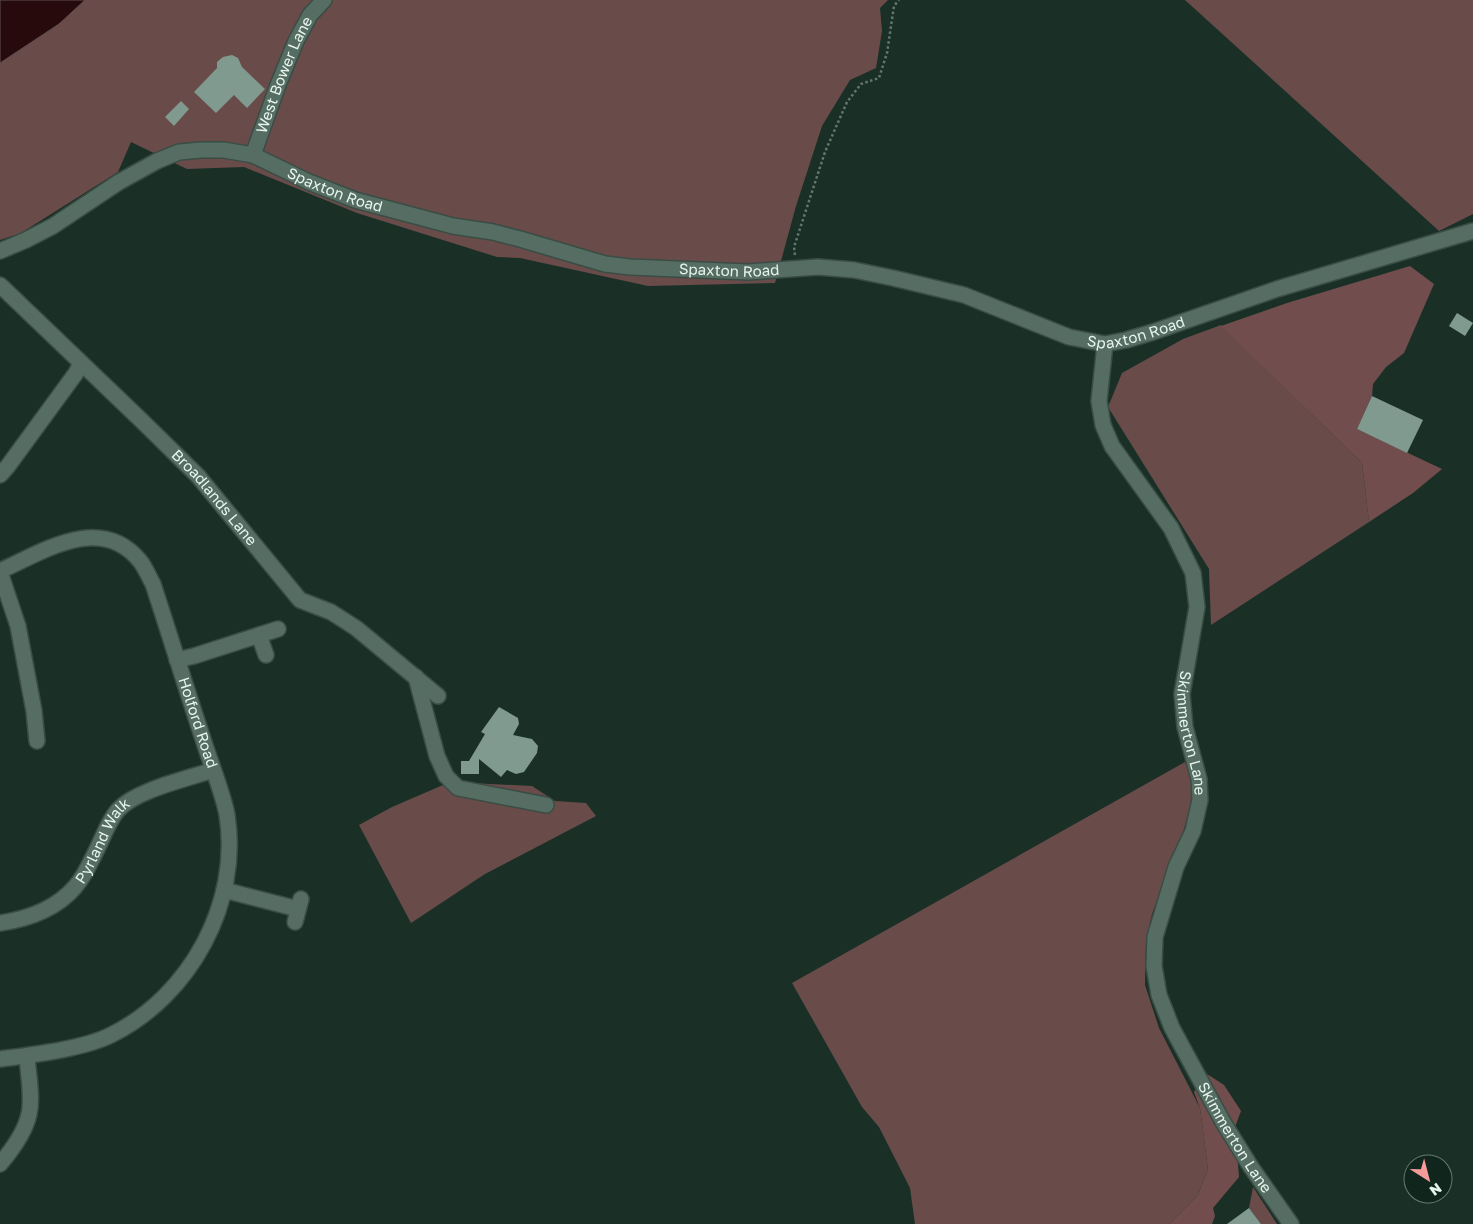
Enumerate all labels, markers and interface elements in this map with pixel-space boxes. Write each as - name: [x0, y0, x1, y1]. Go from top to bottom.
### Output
- street label: West Bower Lane: [252, 13, 316, 135]
- street label: Spaxton Road: [285, 163, 385, 215]
- street label: Spaxton Road: [679, 259, 780, 280]
- street label: Spaxton Road: [1086, 312, 1187, 352]
- street label: Broadlands Lane: [168, 445, 261, 549]
- street label: Skimmerton Lane: [1174, 670, 1210, 796]
- street label: Holford Road: [175, 675, 222, 770]
- street label: Pyrland Walk: [71, 793, 133, 887]
- street label: Skimmerton Lane: [1195, 1079, 1276, 1196]
- north arrow: [1403, 1154, 1453, 1204]
- text: N: [1427, 1180, 1445, 1200]

